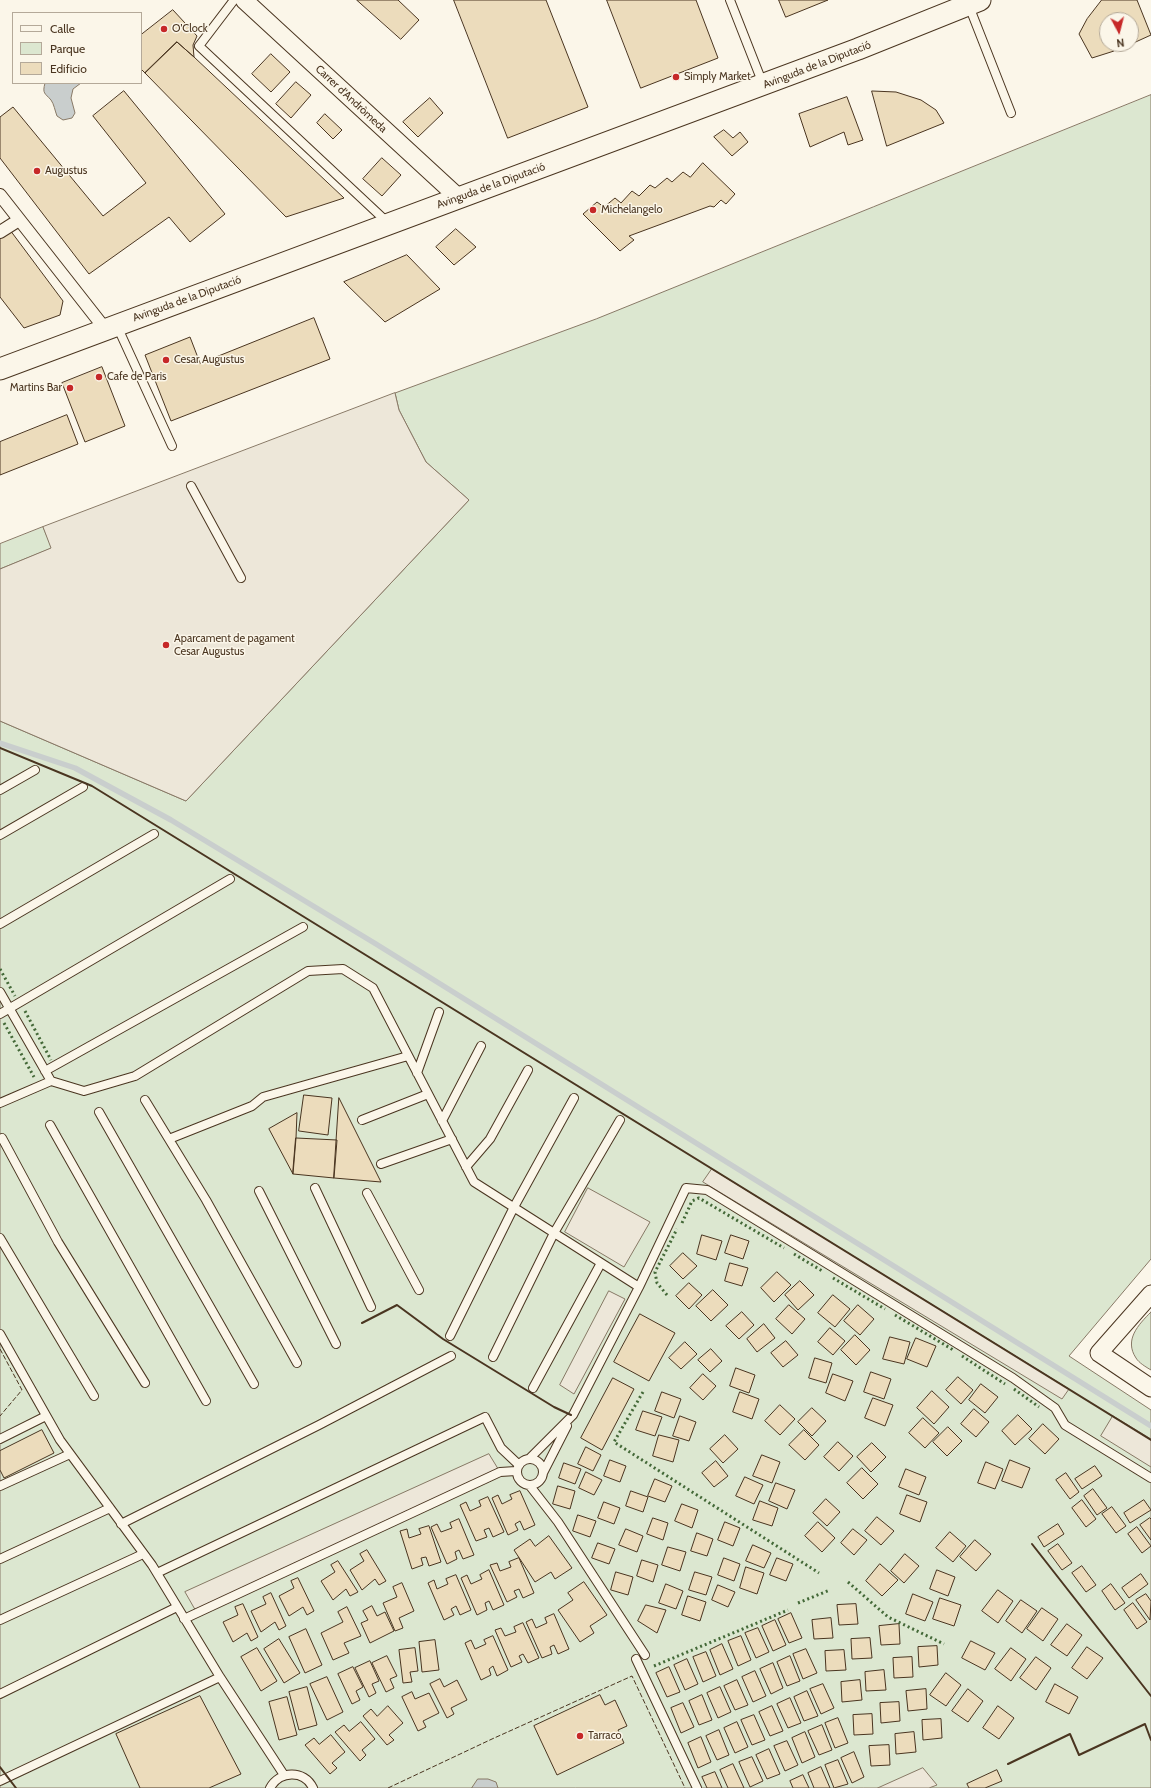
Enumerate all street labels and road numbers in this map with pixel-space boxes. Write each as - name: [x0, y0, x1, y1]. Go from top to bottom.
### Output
- street label: Avinguda de la Diputació: [761, 38, 873, 92]
- street label: Carrer d'Andròmeda: [312, 62, 390, 136]
- street label: Avinguda de la Diputació: [435, 160, 547, 212]
- street label: Avinguda de la Diputació: [131, 273, 243, 325]

